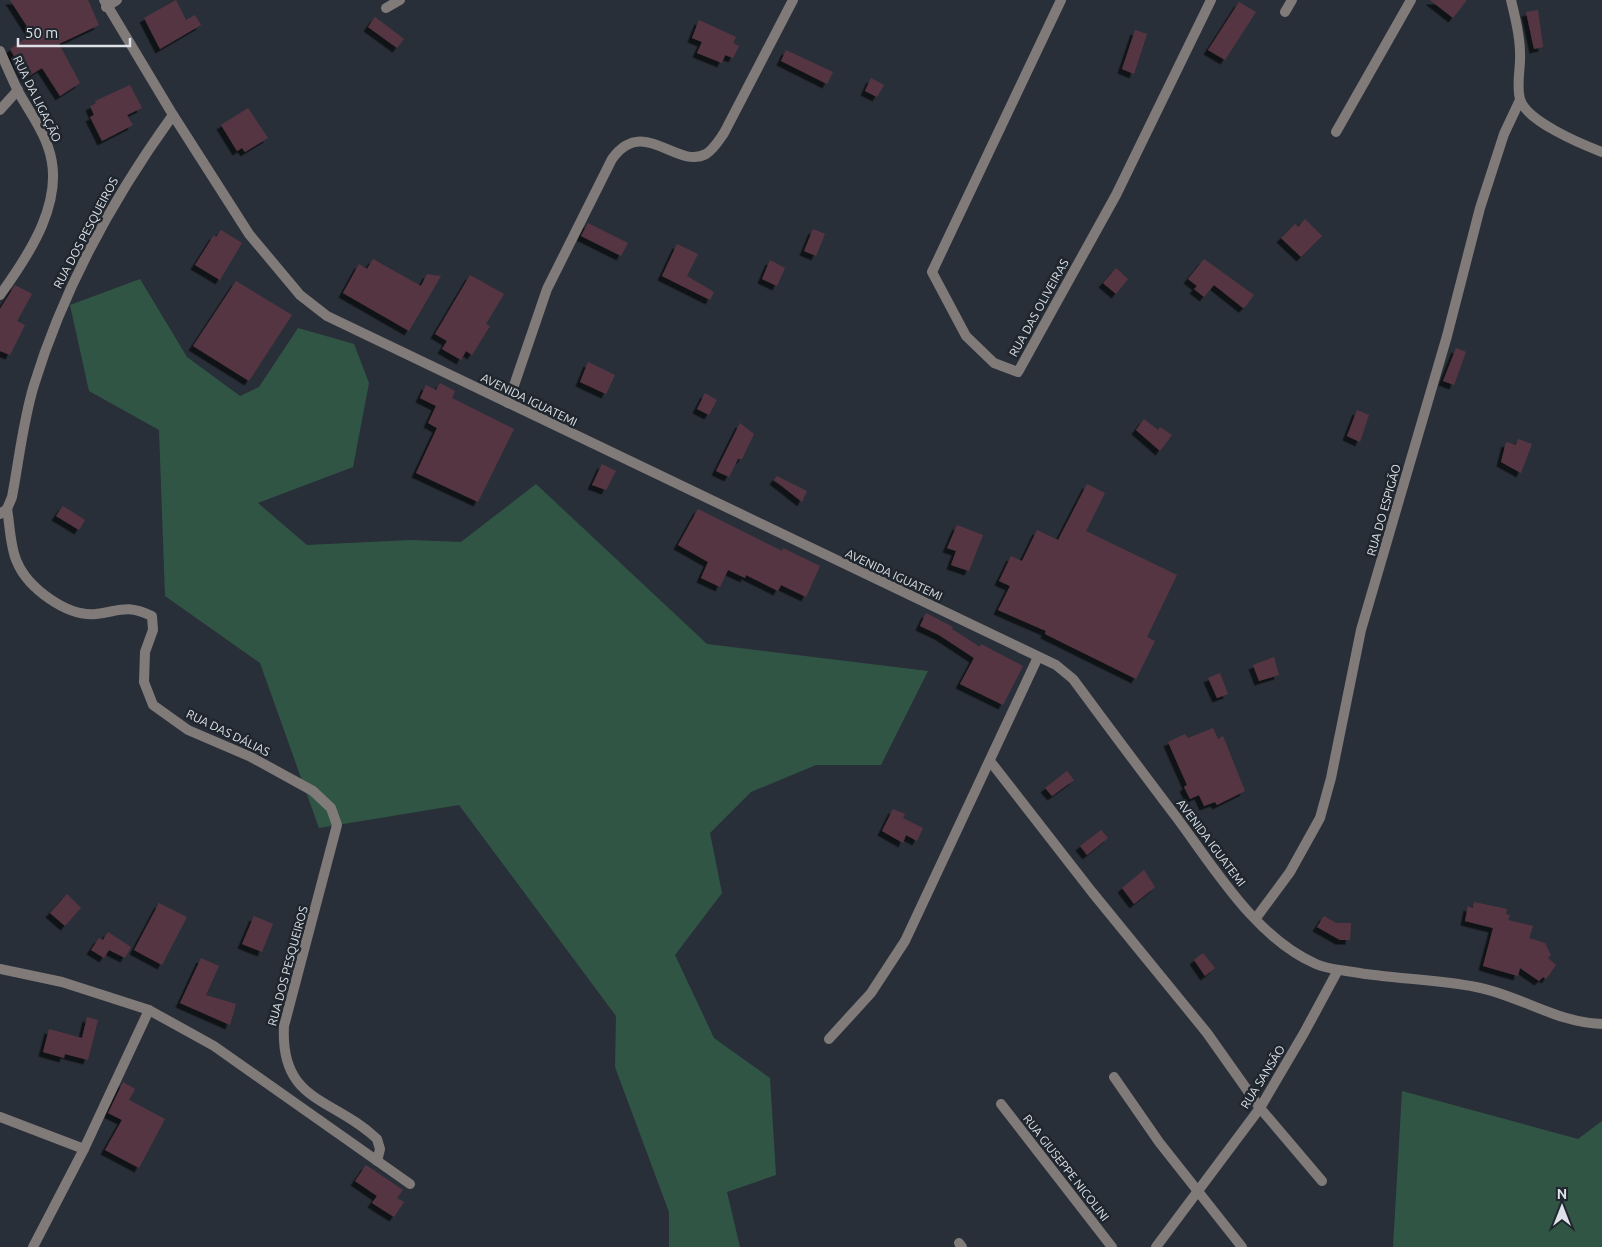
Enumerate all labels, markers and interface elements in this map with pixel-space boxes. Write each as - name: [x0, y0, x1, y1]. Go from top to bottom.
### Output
- scale bar: [18, 15, 130, 47]
- text: 50 m: [25, 24, 58, 41]
- street label: RUA DA LIGAÇÃO: [11, 53, 64, 144]
- street label: RUA DOS PESQUEIROS: [51, 175, 120, 290]
- street label: RUA DAS OLIVEIRAS: [1006, 257, 1071, 359]
- street label: AVENIDA IGUATEMI: [479, 371, 579, 428]
- street label: RUA DO ESPIGÃO: [1364, 462, 1403, 557]
- street label: AVENIDA IGUATEMI: [844, 546, 945, 603]
- street label: RUA DAS DÁLIAS: [184, 707, 272, 758]
- street label: AVENIDA IGUATEMI: [1175, 797, 1248, 889]
- street label: RUA DOS PESQUEIROS: [265, 904, 310, 1027]
- street label: RUA SANSÃO: [1238, 1043, 1287, 1111]
- street label: RUA GIUSEPPE NICOLINI: [1021, 1112, 1112, 1223]
- north arrow: [1537, 1182, 1587, 1232]
- text: N: [1557, 1186, 1567, 1202]

